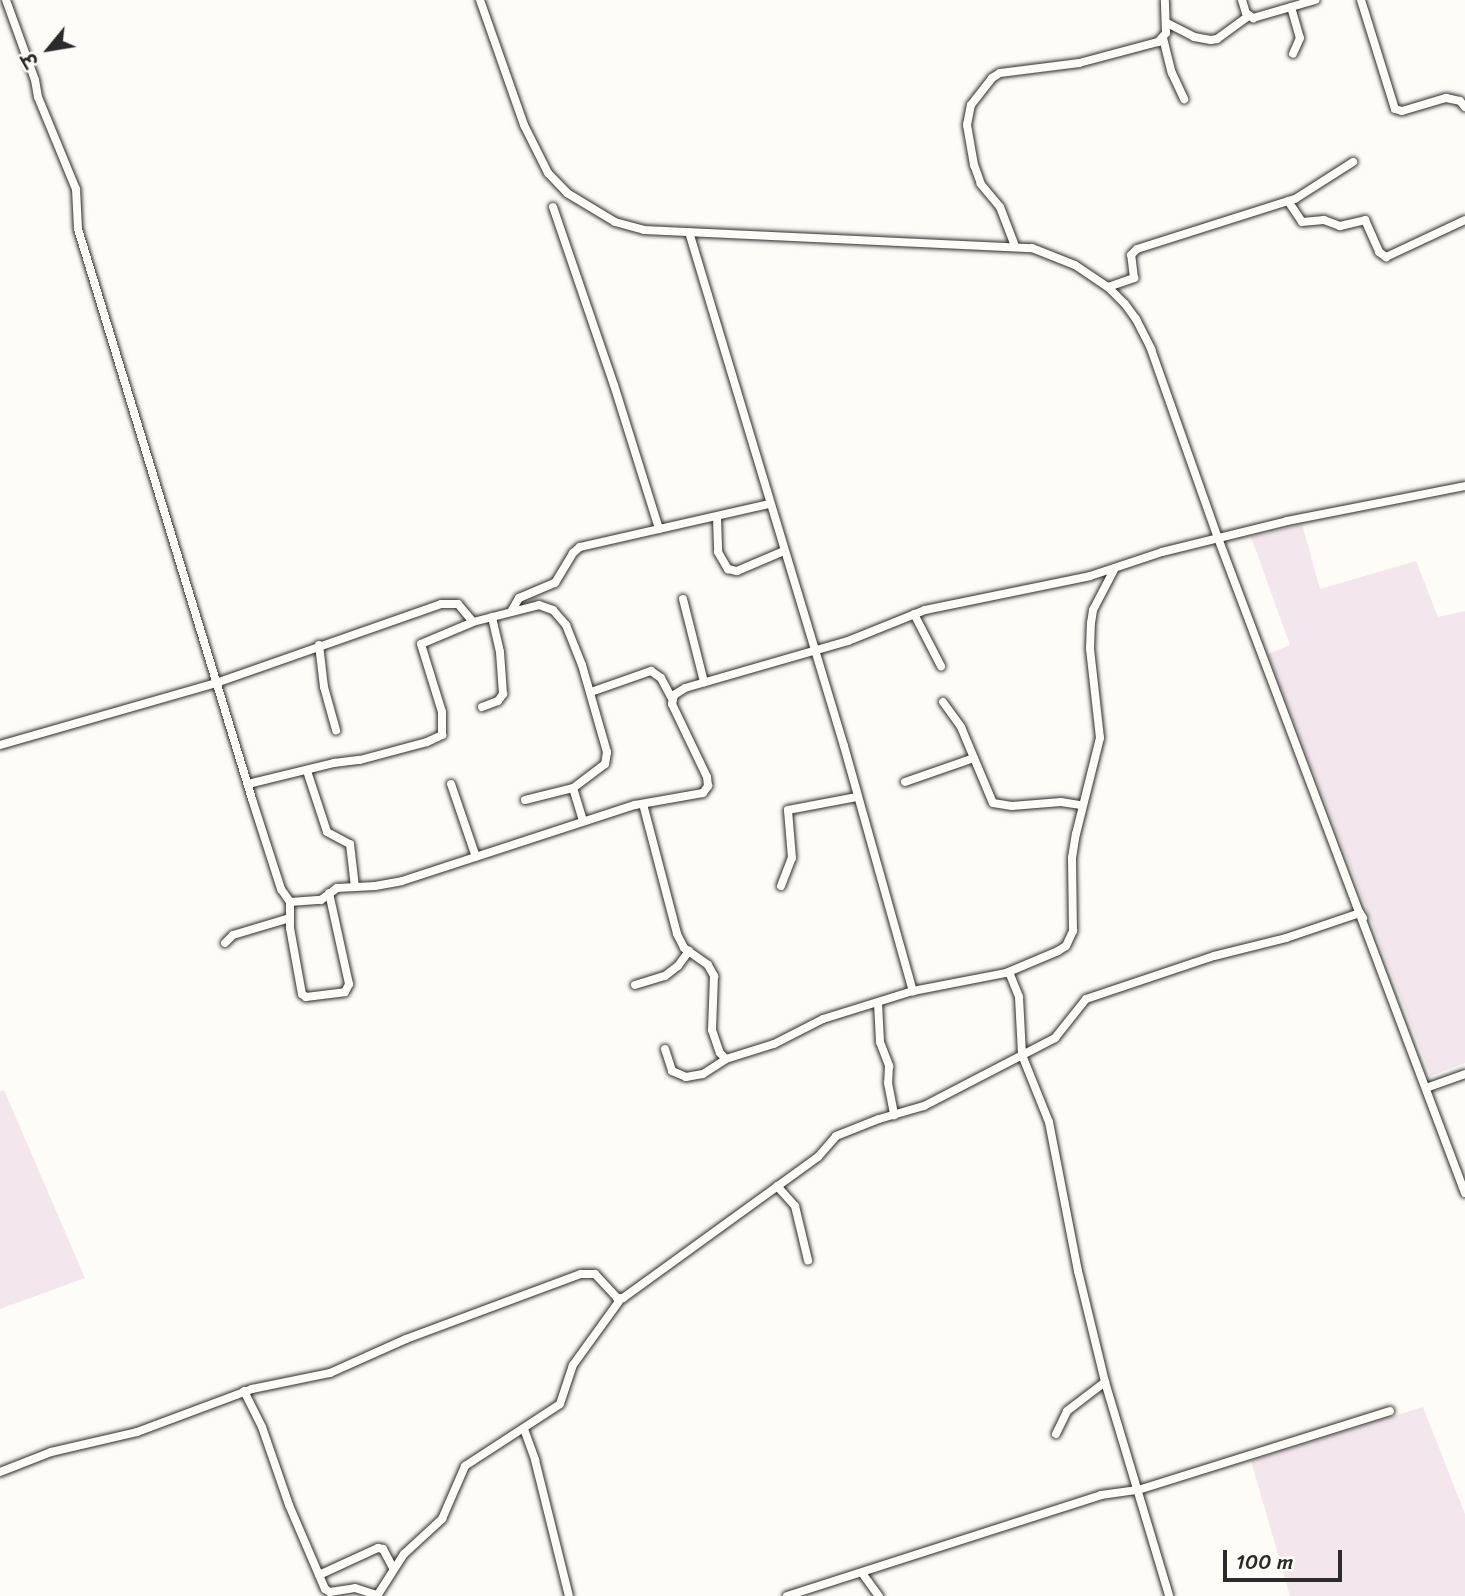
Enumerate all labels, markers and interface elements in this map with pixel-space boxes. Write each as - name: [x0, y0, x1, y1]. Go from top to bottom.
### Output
- north arrow: [14, 14, 84, 84]
- text: उ: [13, 46, 48, 73]
- scale bar: [1227, 1536, 1346, 1580]
- text: 100 m: [1236, 1543, 1293, 1581]

